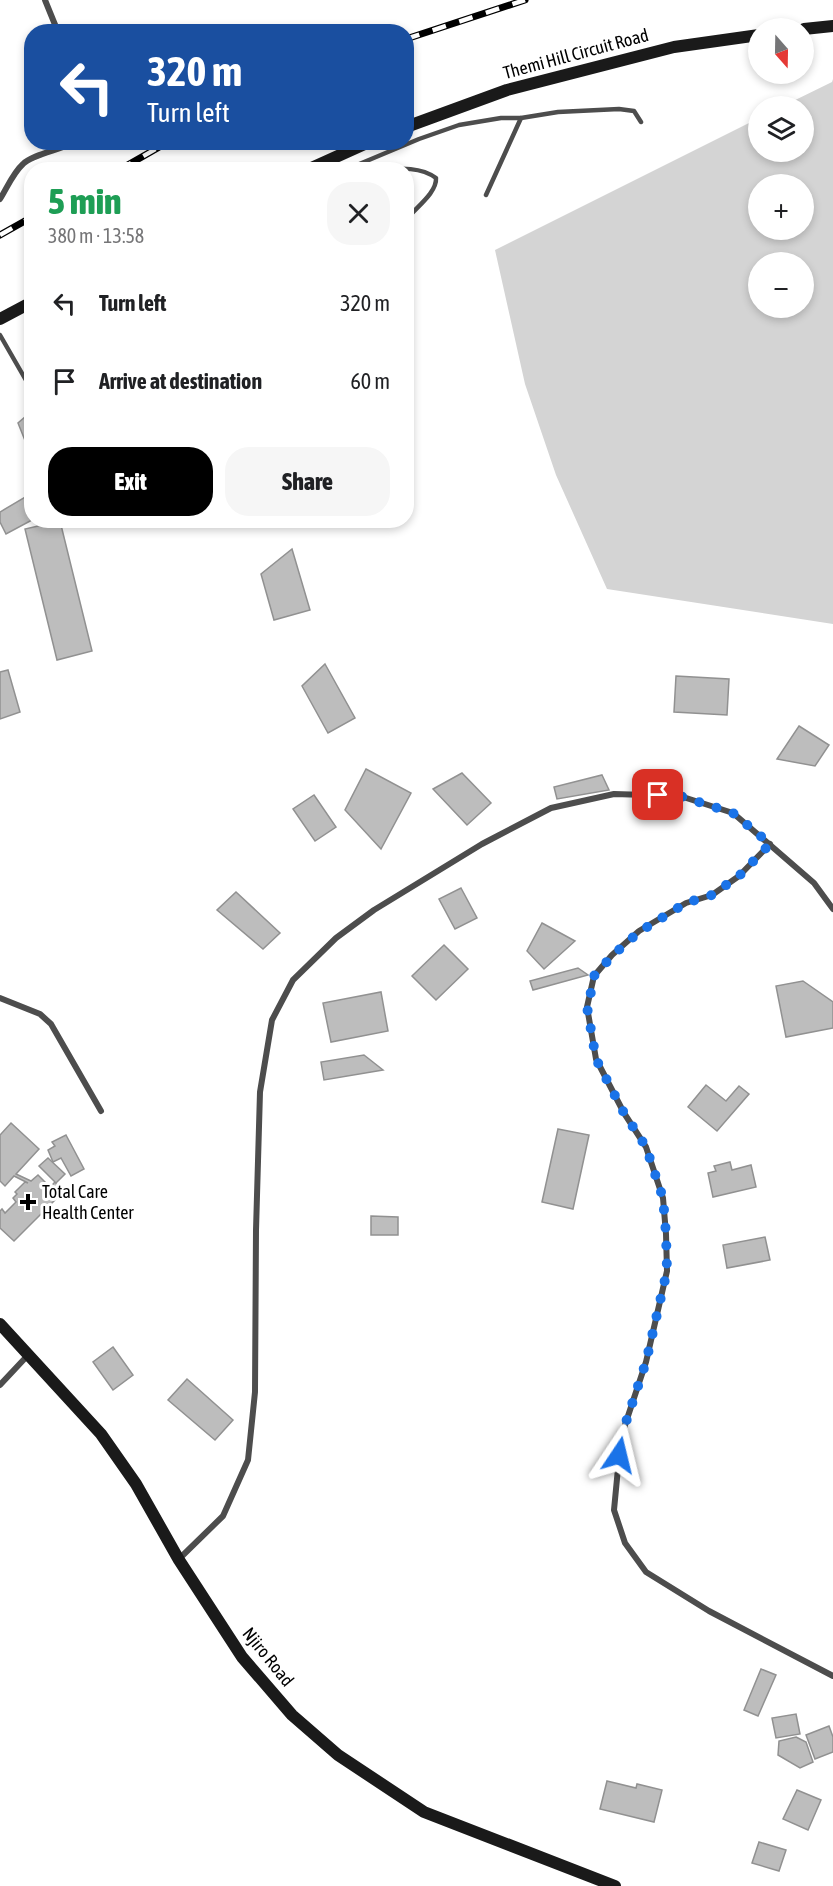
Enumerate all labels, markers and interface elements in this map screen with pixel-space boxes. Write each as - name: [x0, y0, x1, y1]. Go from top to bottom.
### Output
- north arrow: [748, 18, 814, 84]
- map controls: [748, 18, 814, 318]
- street label: Themi Hill Circuit Road: [501, 24, 651, 83]
- text: 320 m: [147, 47, 242, 95]
- icon: left: [48, 48, 126, 126]
- button: layers: [748, 96, 814, 162]
- text: Turn left: [147, 97, 230, 128]
- button: +: [748, 174, 814, 240]
- text: 5 min: [48, 180, 122, 222]
- button: close: [327, 182, 390, 245]
- text: 380 m · 13:58: [48, 224, 144, 247]
- button: −: [748, 252, 814, 318]
- icon: left: [48, 287, 81, 320]
- text: Turn left: [99, 290, 166, 316]
- text: 320 m: [340, 290, 390, 316]
- icon: arrive: [48, 365, 81, 398]
- text: Arrive at destination: [99, 368, 262, 394]
- text: 60 m: [350, 368, 390, 394]
- button: Exit: [48, 447, 213, 516]
- button: Share: [225, 447, 390, 516]
- pin: [632, 769, 683, 820]
- icon: arrive: [641, 778, 674, 811]
- place label: Total Care Health Center: [42, 1181, 134, 1223]
- marker: Total Care Health Center: [19, 1193, 37, 1211]
- position arrow: [587, 1423, 651, 1487]
- street label: Njiro Road: [238, 1623, 298, 1690]

